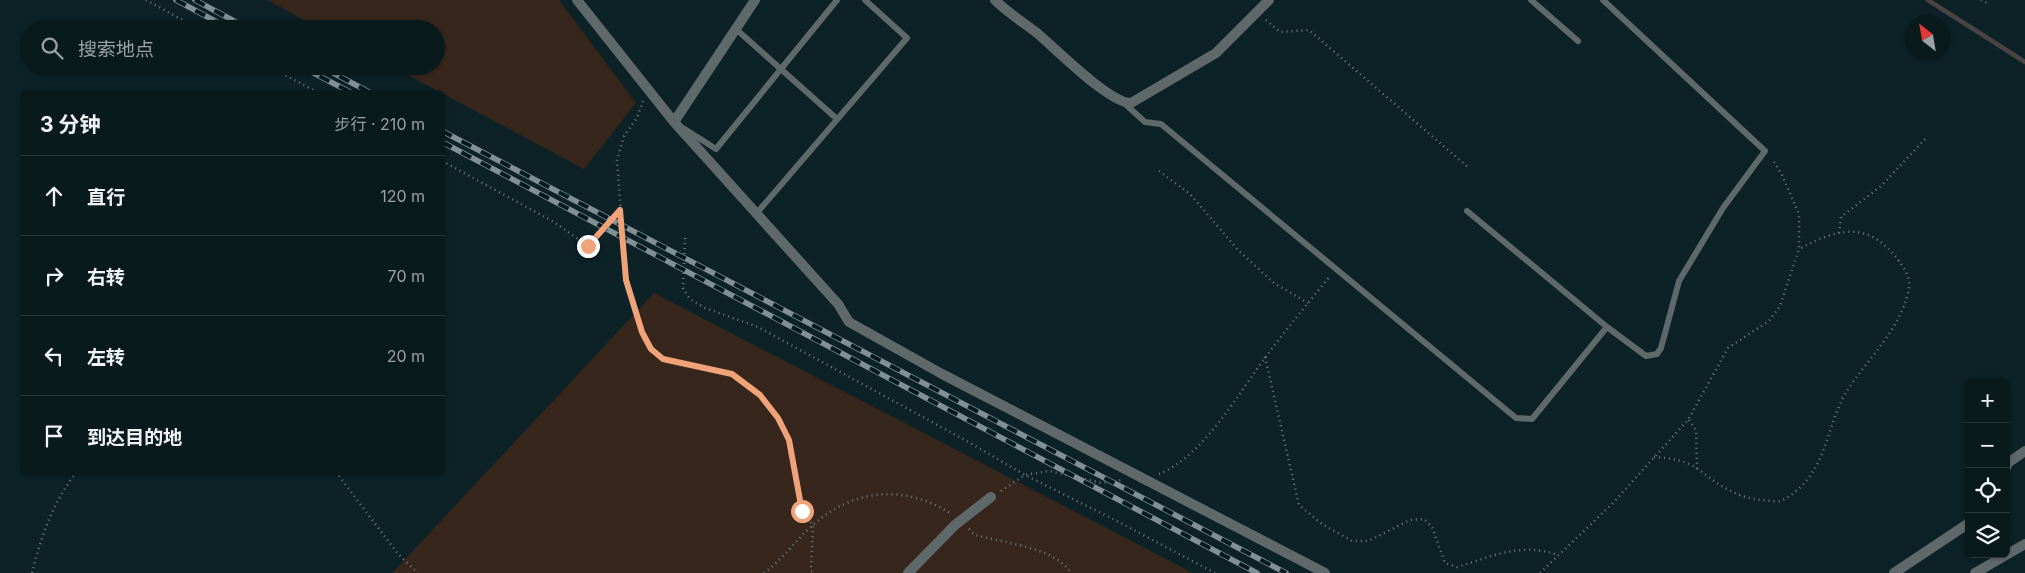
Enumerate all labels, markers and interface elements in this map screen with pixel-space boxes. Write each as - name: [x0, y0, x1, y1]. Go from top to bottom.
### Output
- north arrow: [1905, 15, 1950, 60]
- search box: [20, 20, 445, 75]
- icon: search: [38, 34, 66, 62]
- text: 搜索地点: [78, 38, 154, 61]
- text: 3 分钟: [40, 112, 101, 137]
- text: 步行 · 210 m: [335, 114, 425, 134]
- icon: ahead: [40, 182, 68, 210]
- text: 直行: [87, 186, 125, 209]
- text: 120 m: [380, 186, 425, 206]
- route end: [577, 235, 600, 258]
- icon: right: [40, 262, 68, 290]
- text: 右转: [87, 266, 125, 289]
- text: 70 m: [388, 266, 425, 286]
- icon: left: [40, 342, 68, 370]
- text: 左转: [87, 346, 125, 369]
- text: 20 m: [387, 346, 425, 366]
- map controls: [1965, 378, 2010, 558]
- button: +: [1965, 378, 2010, 423]
- icon: arrive: [40, 422, 68, 450]
- button: −: [1965, 423, 2010, 468]
- text: 到达目的地: [87, 426, 182, 449]
- button: locate: [1965, 468, 2010, 513]
- route start: [791, 500, 814, 523]
- button: layers: [1965, 513, 2010, 558]

